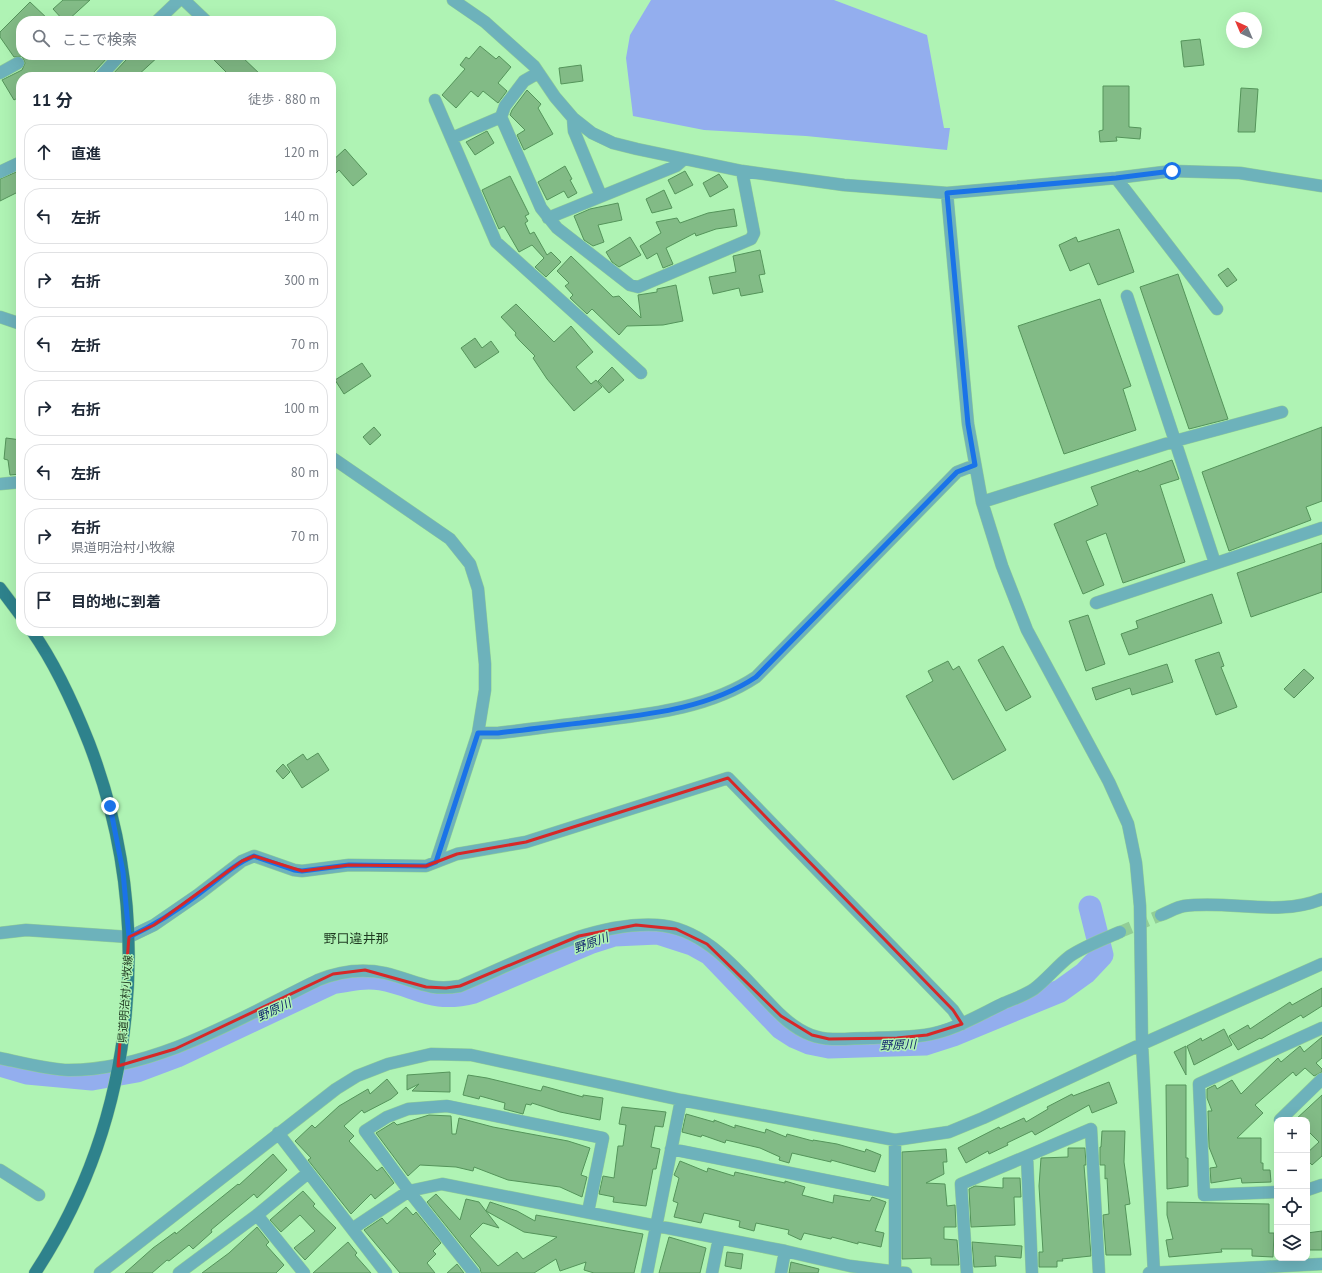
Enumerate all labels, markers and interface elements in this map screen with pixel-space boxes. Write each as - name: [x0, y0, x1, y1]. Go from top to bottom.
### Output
- north arrow: [1226, 12, 1262, 48]
- search box: [16, 16, 336, 60]
- icon: search: [30, 27, 52, 49]
- text: ここで検索: [62, 30, 137, 49]
- text: 11 分: [32, 89, 73, 111]
- text: 徒歩 · 880 m: [248, 91, 320, 108]
- icon: ahead: [33, 141, 55, 163]
- text: 直進: [71, 144, 101, 163]
- text: 120 m: [284, 144, 319, 161]
- route start: [1163, 162, 1181, 180]
- icon: left: [33, 205, 55, 227]
- text: 左折: [71, 208, 101, 227]
- text: 140 m: [284, 208, 319, 225]
- icon: right: [33, 269, 55, 291]
- text: 右折: [71, 272, 101, 291]
- text: 300 m: [284, 272, 319, 289]
- icon: left: [33, 333, 55, 355]
- text: 左折: [71, 336, 101, 355]
- text: 70 m: [291, 336, 319, 353]
- icon: right: [33, 397, 55, 419]
- text: 右折: [71, 400, 101, 419]
- text: 100 m: [284, 400, 319, 417]
- icon: left: [33, 461, 55, 483]
- text: 左折: [71, 464, 101, 483]
- text: 80 m: [291, 464, 319, 481]
- text: 右折: [71, 518, 101, 537]
- icon: right: [33, 525, 55, 547]
- text: 70 m: [291, 528, 319, 545]
- text: 県道明治村小牧線: [71, 539, 175, 556]
- icon: arrive: [33, 589, 55, 611]
- text: 目的地に到着: [71, 592, 161, 611]
- route end: [101, 797, 119, 815]
- water label: 野原川: [571, 929, 612, 956]
- district label: 野口違井那: [323, 930, 389, 947]
- street label: 県道明治村小牧線: [115, 955, 135, 1043]
- water label: 野原川: [254, 994, 295, 1024]
- water label: 野原川: [880, 1036, 918, 1053]
- map controls: [1274, 1117, 1310, 1261]
- button: +: [1274, 1117, 1310, 1153]
- button: −: [1274, 1153, 1310, 1189]
- button: locate: [1274, 1189, 1310, 1225]
- button: layers: [1274, 1225, 1310, 1261]

